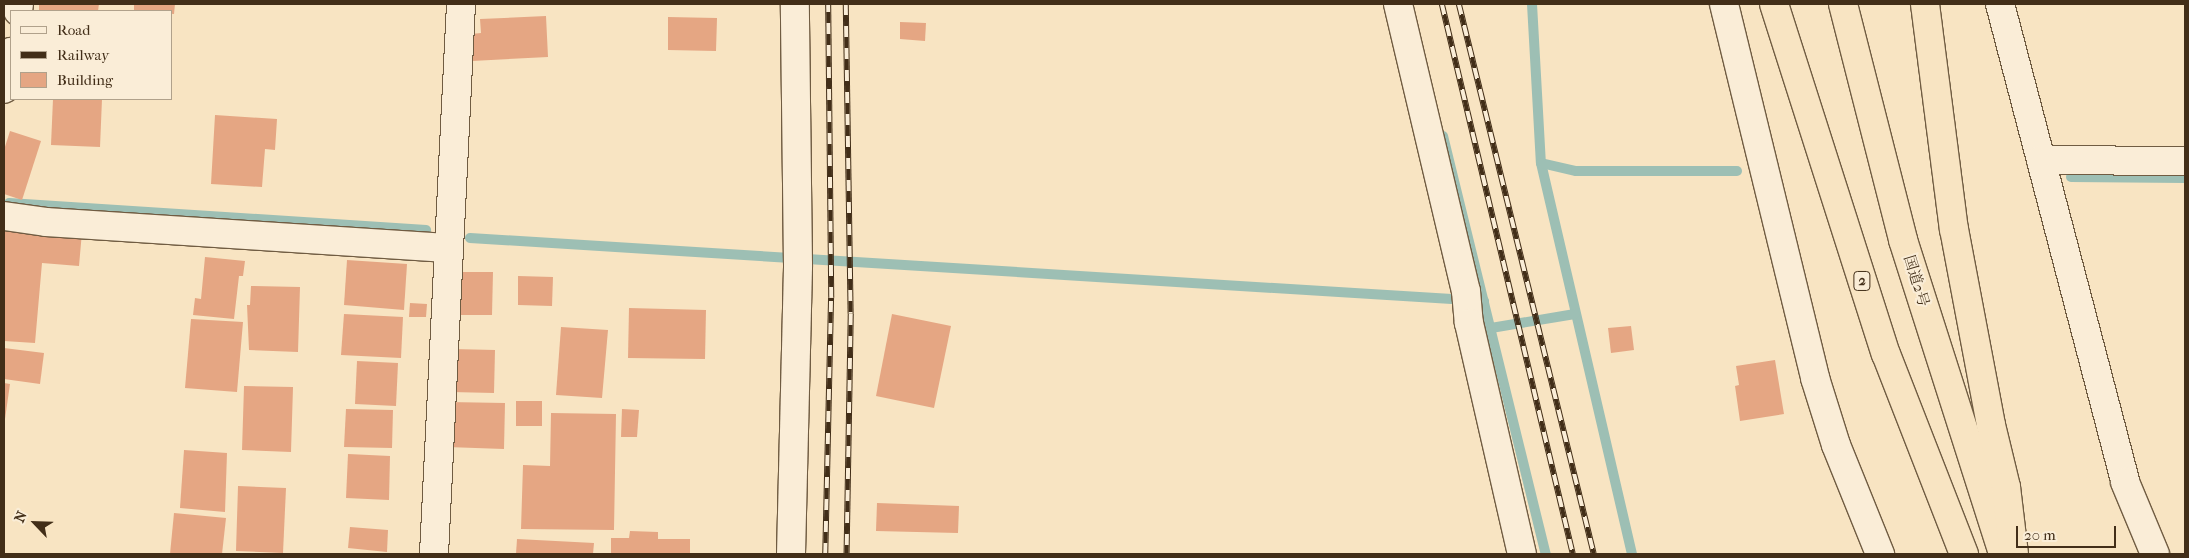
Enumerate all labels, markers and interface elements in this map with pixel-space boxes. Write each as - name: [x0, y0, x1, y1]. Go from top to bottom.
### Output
- legend: [10, 10, 172, 100]
- text: Road: [57, 21, 90, 39]
- text: Railway: [57, 46, 109, 64]
- text: Building: [57, 71, 113, 89]
- street label: 国道2号: [1900, 253, 1932, 309]
- road number: 2: [1853, 270, 1871, 292]
- north arrow: [10, 498, 60, 548]
- text: N: [11, 508, 31, 525]
- scale bar: [2019, 516, 2119, 548]
- text: 20 m: [2024, 526, 2056, 544]

